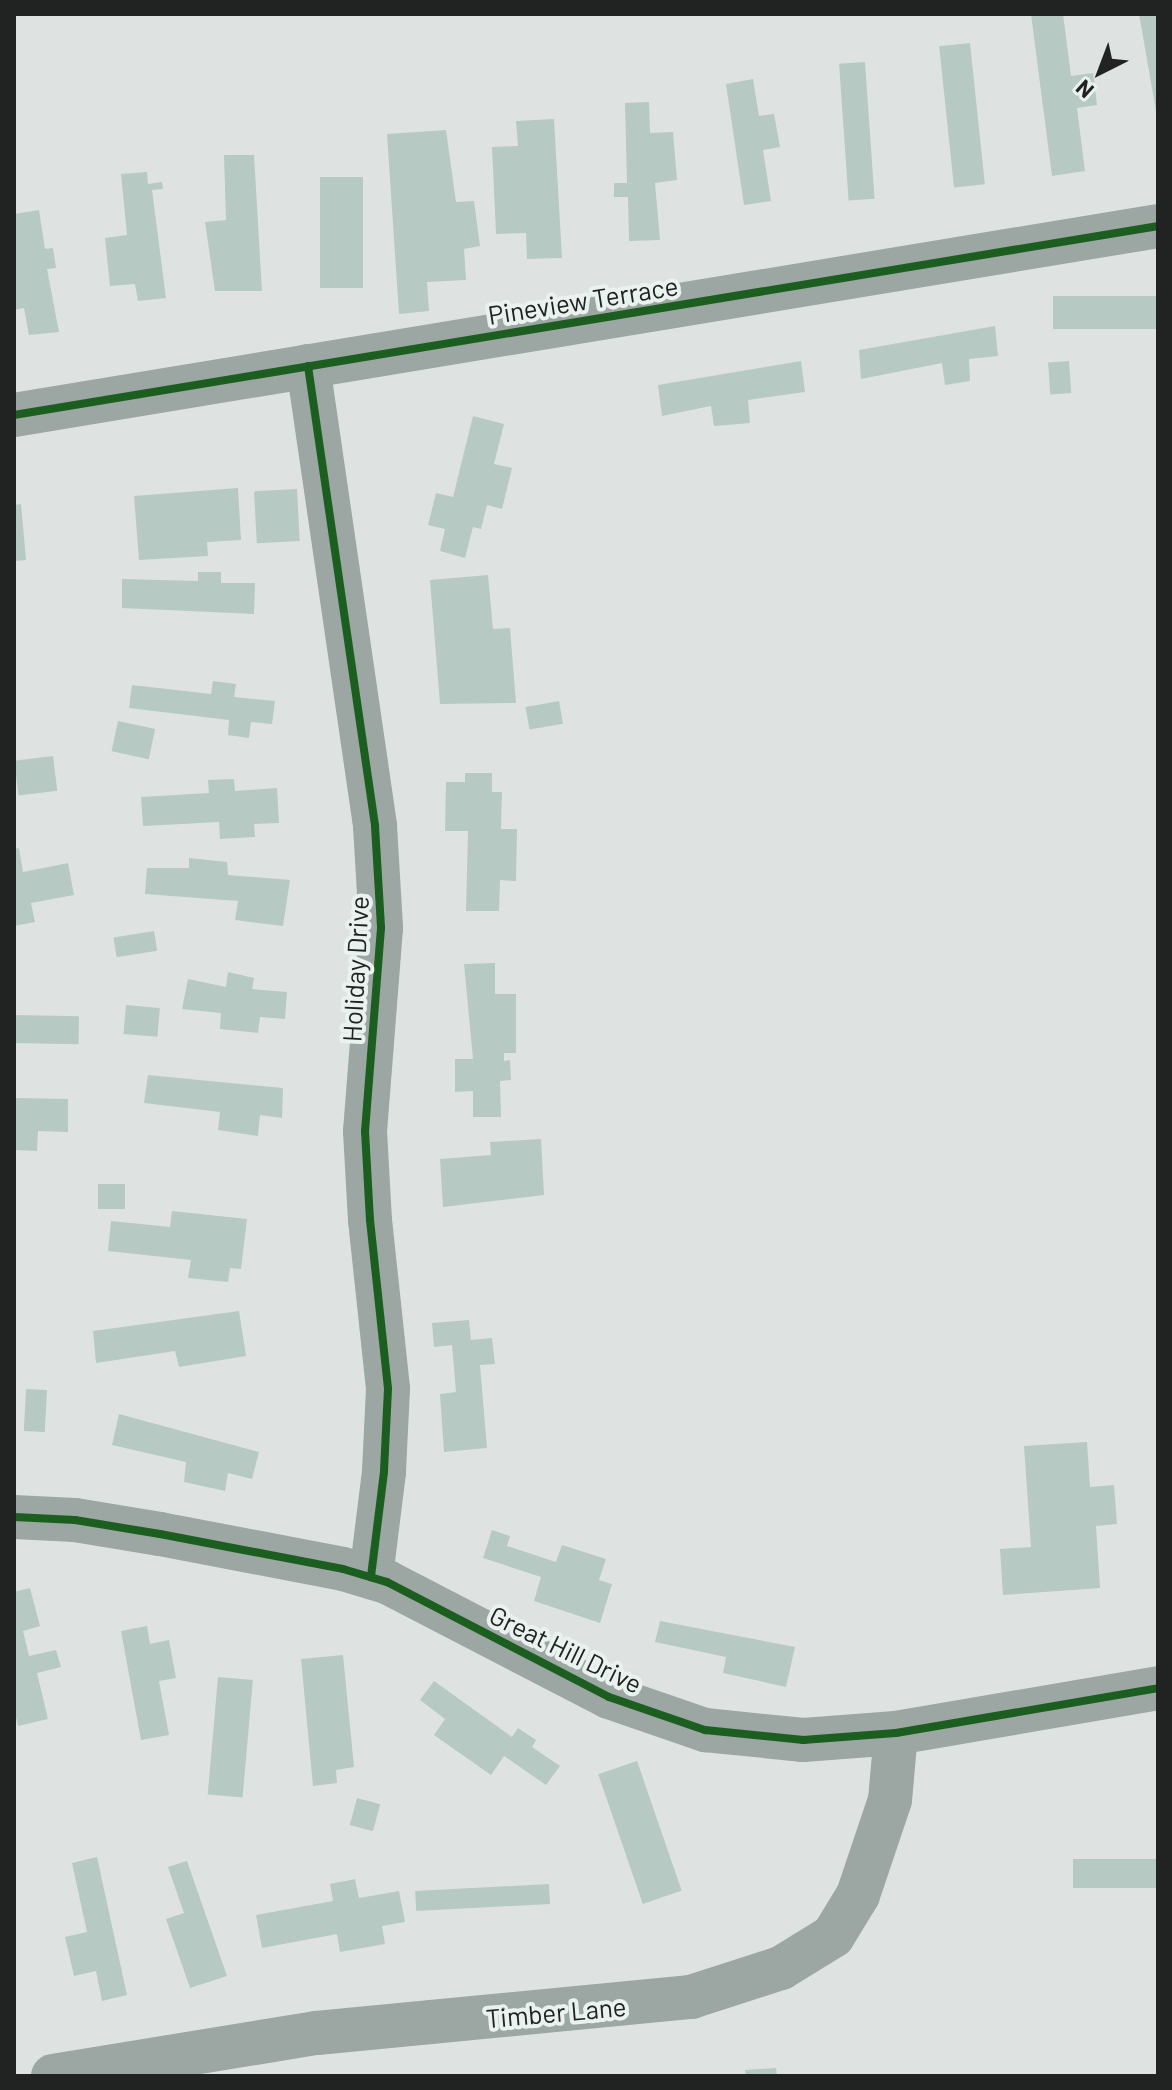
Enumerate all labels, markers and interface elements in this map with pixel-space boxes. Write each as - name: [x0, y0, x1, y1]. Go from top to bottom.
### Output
- north arrow: [1060, 32, 1140, 112]
- text: N: [1070, 75, 1098, 104]
- street label: Pineview Terrace: [486, 270, 680, 330]
- street label: Holiday Drive: [336, 895, 374, 1043]
- street label: Great Hill Drive: [485, 1599, 647, 1699]
- street label: Timber Lane: [485, 1990, 627, 2034]

